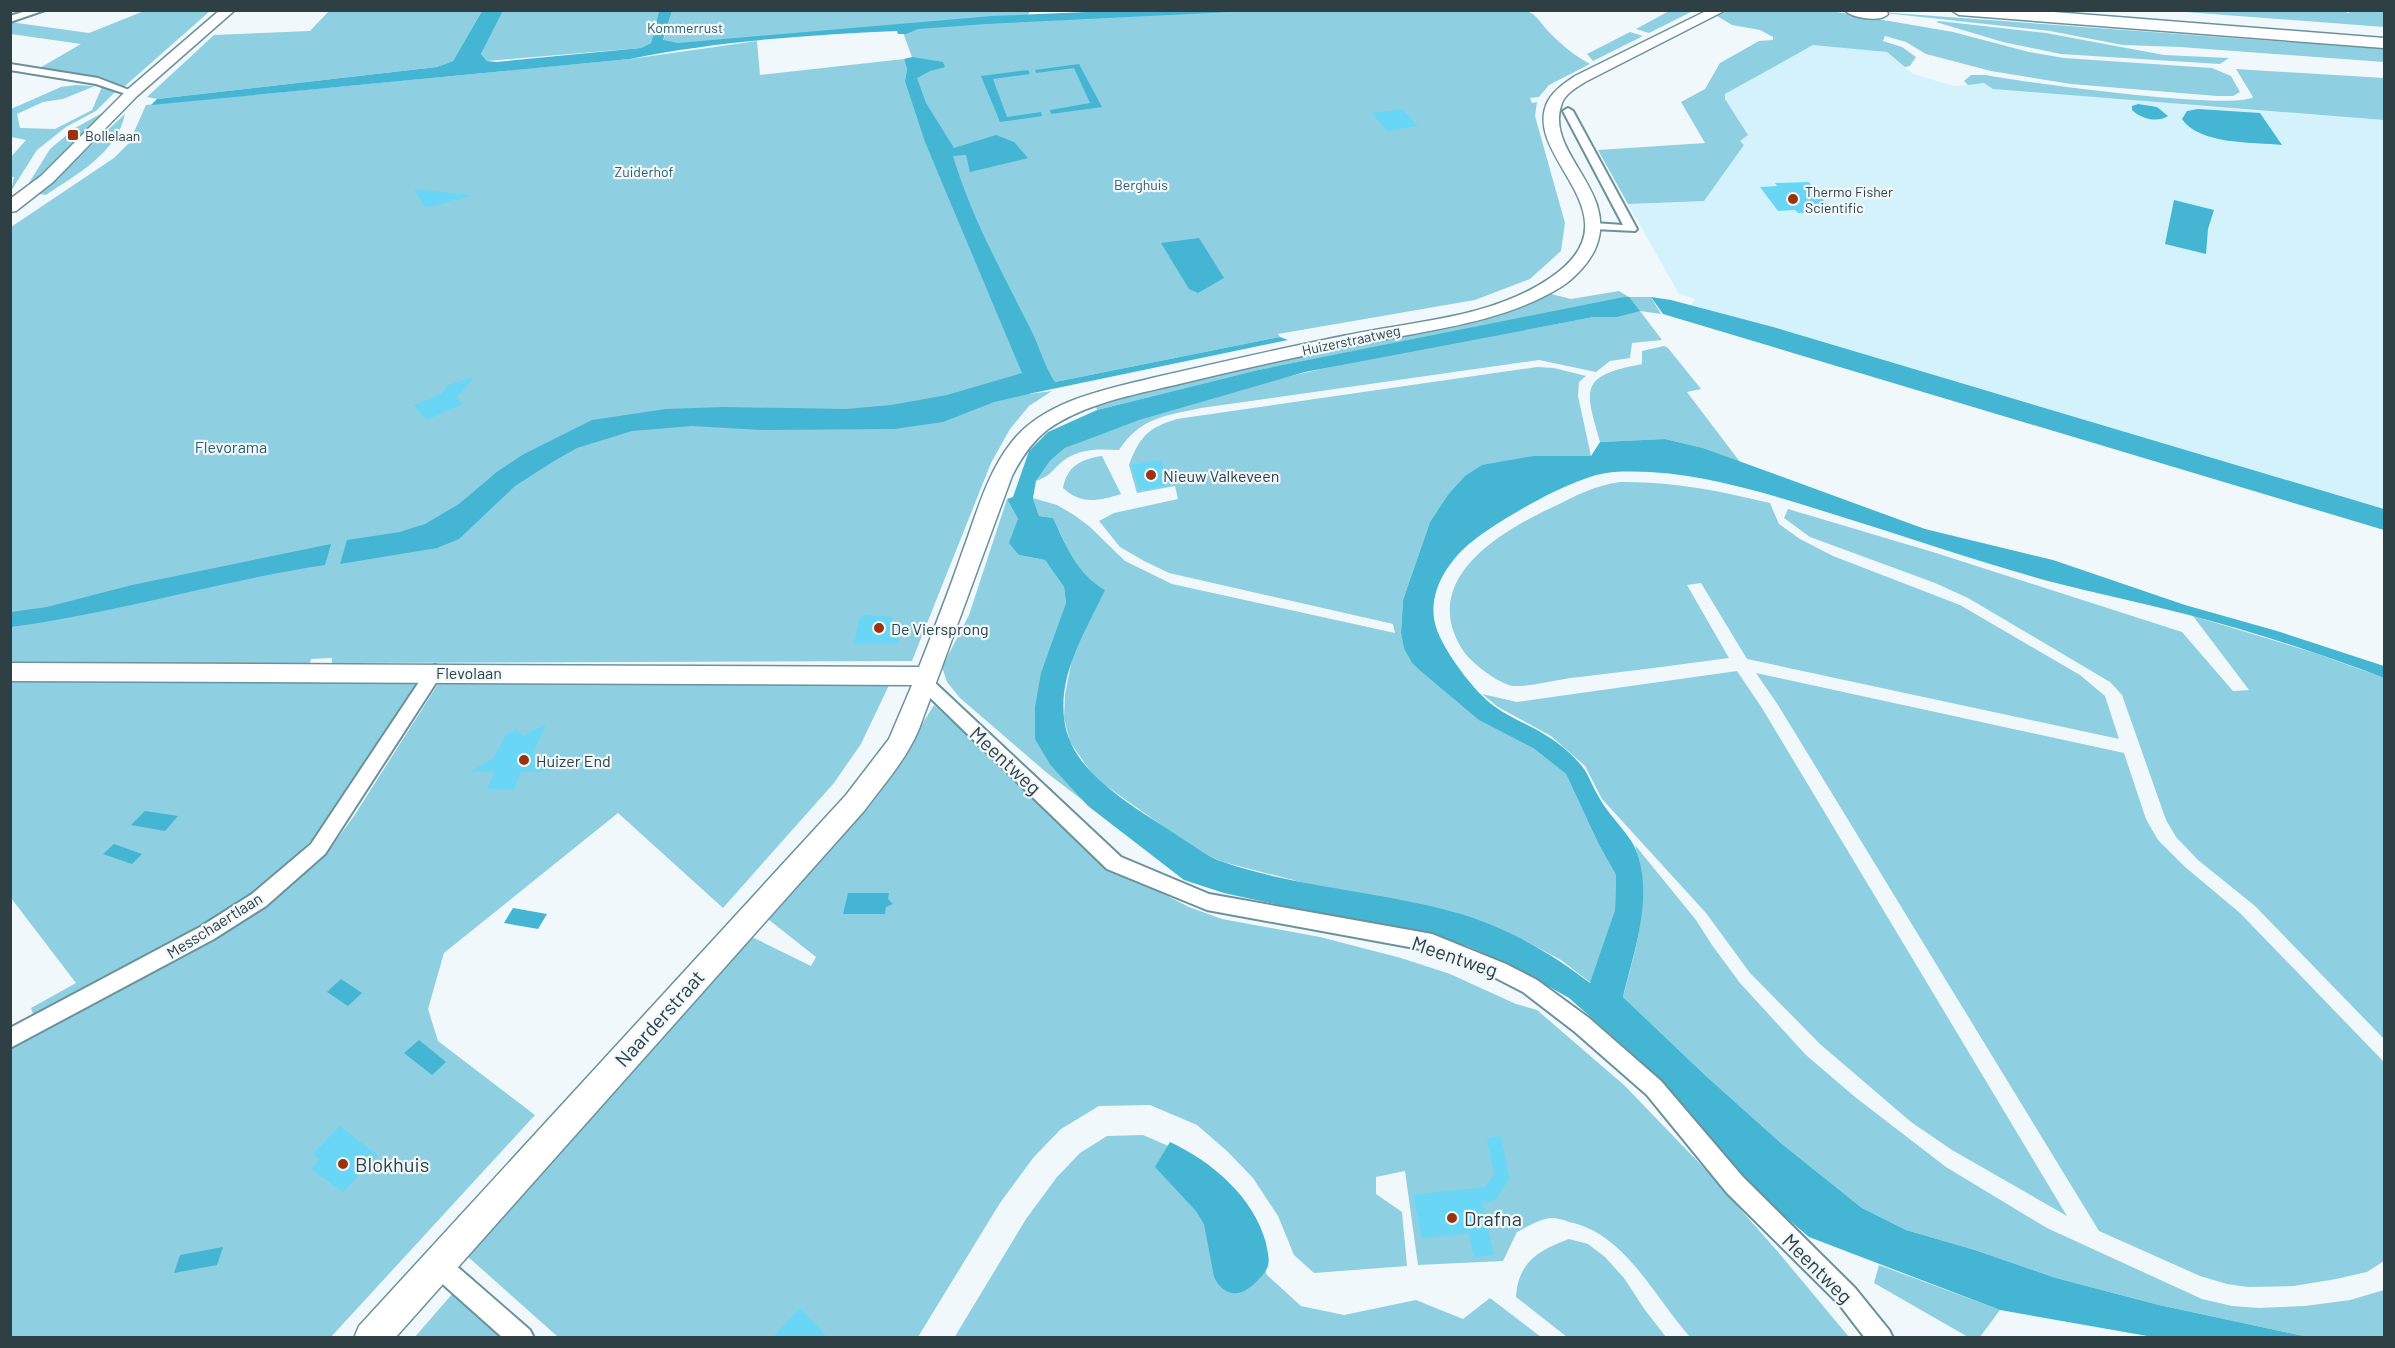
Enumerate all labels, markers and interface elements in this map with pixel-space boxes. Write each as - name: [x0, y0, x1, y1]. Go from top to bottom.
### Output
- park label: Kommerrust: [647, 19, 723, 36]
- place label: Bollelaan: [85, 127, 140, 144]
- marker: Bollelaan: [66, 128, 80, 142]
- park label: Zuiderhof: [615, 163, 673, 180]
- park label: Berghuis: [1114, 176, 1168, 193]
- place label: Thermo Fisher Scientific: [1805, 183, 1893, 216]
- marker: Thermo Fisher Scientific: [1786, 192, 1800, 206]
- street label: Huizerstraatweg: [1300, 321, 1402, 359]
- park label: Flevorama: [195, 437, 267, 456]
- place label: Nieuw Valkeveen: [1163, 466, 1279, 485]
- marker: Nieuw Valkeveen: [1144, 468, 1158, 482]
- place label: De Viersprong: [891, 619, 989, 638]
- marker: De Viersprong: [872, 621, 886, 635]
- street label: Flevolaan: [436, 663, 502, 682]
- street label: Meentweg: [965, 721, 1047, 799]
- place label: Huizer End: [536, 751, 611, 770]
- marker: Huizer End: [517, 753, 531, 767]
- street label: Messchaertlaan: [163, 888, 265, 962]
- street label: Meentweg: [1409, 930, 1501, 982]
- street label: Naarderstraat: [609, 965, 709, 1071]
- place label: Blokhuis: [355, 1152, 429, 1176]
- marker: Blokhuis: [336, 1157, 350, 1171]
- place label: Drafna: [1464, 1206, 1522, 1230]
- marker: Drafna: [1445, 1211, 1459, 1225]
- street label: Meentweg: [1778, 1228, 1858, 1308]

